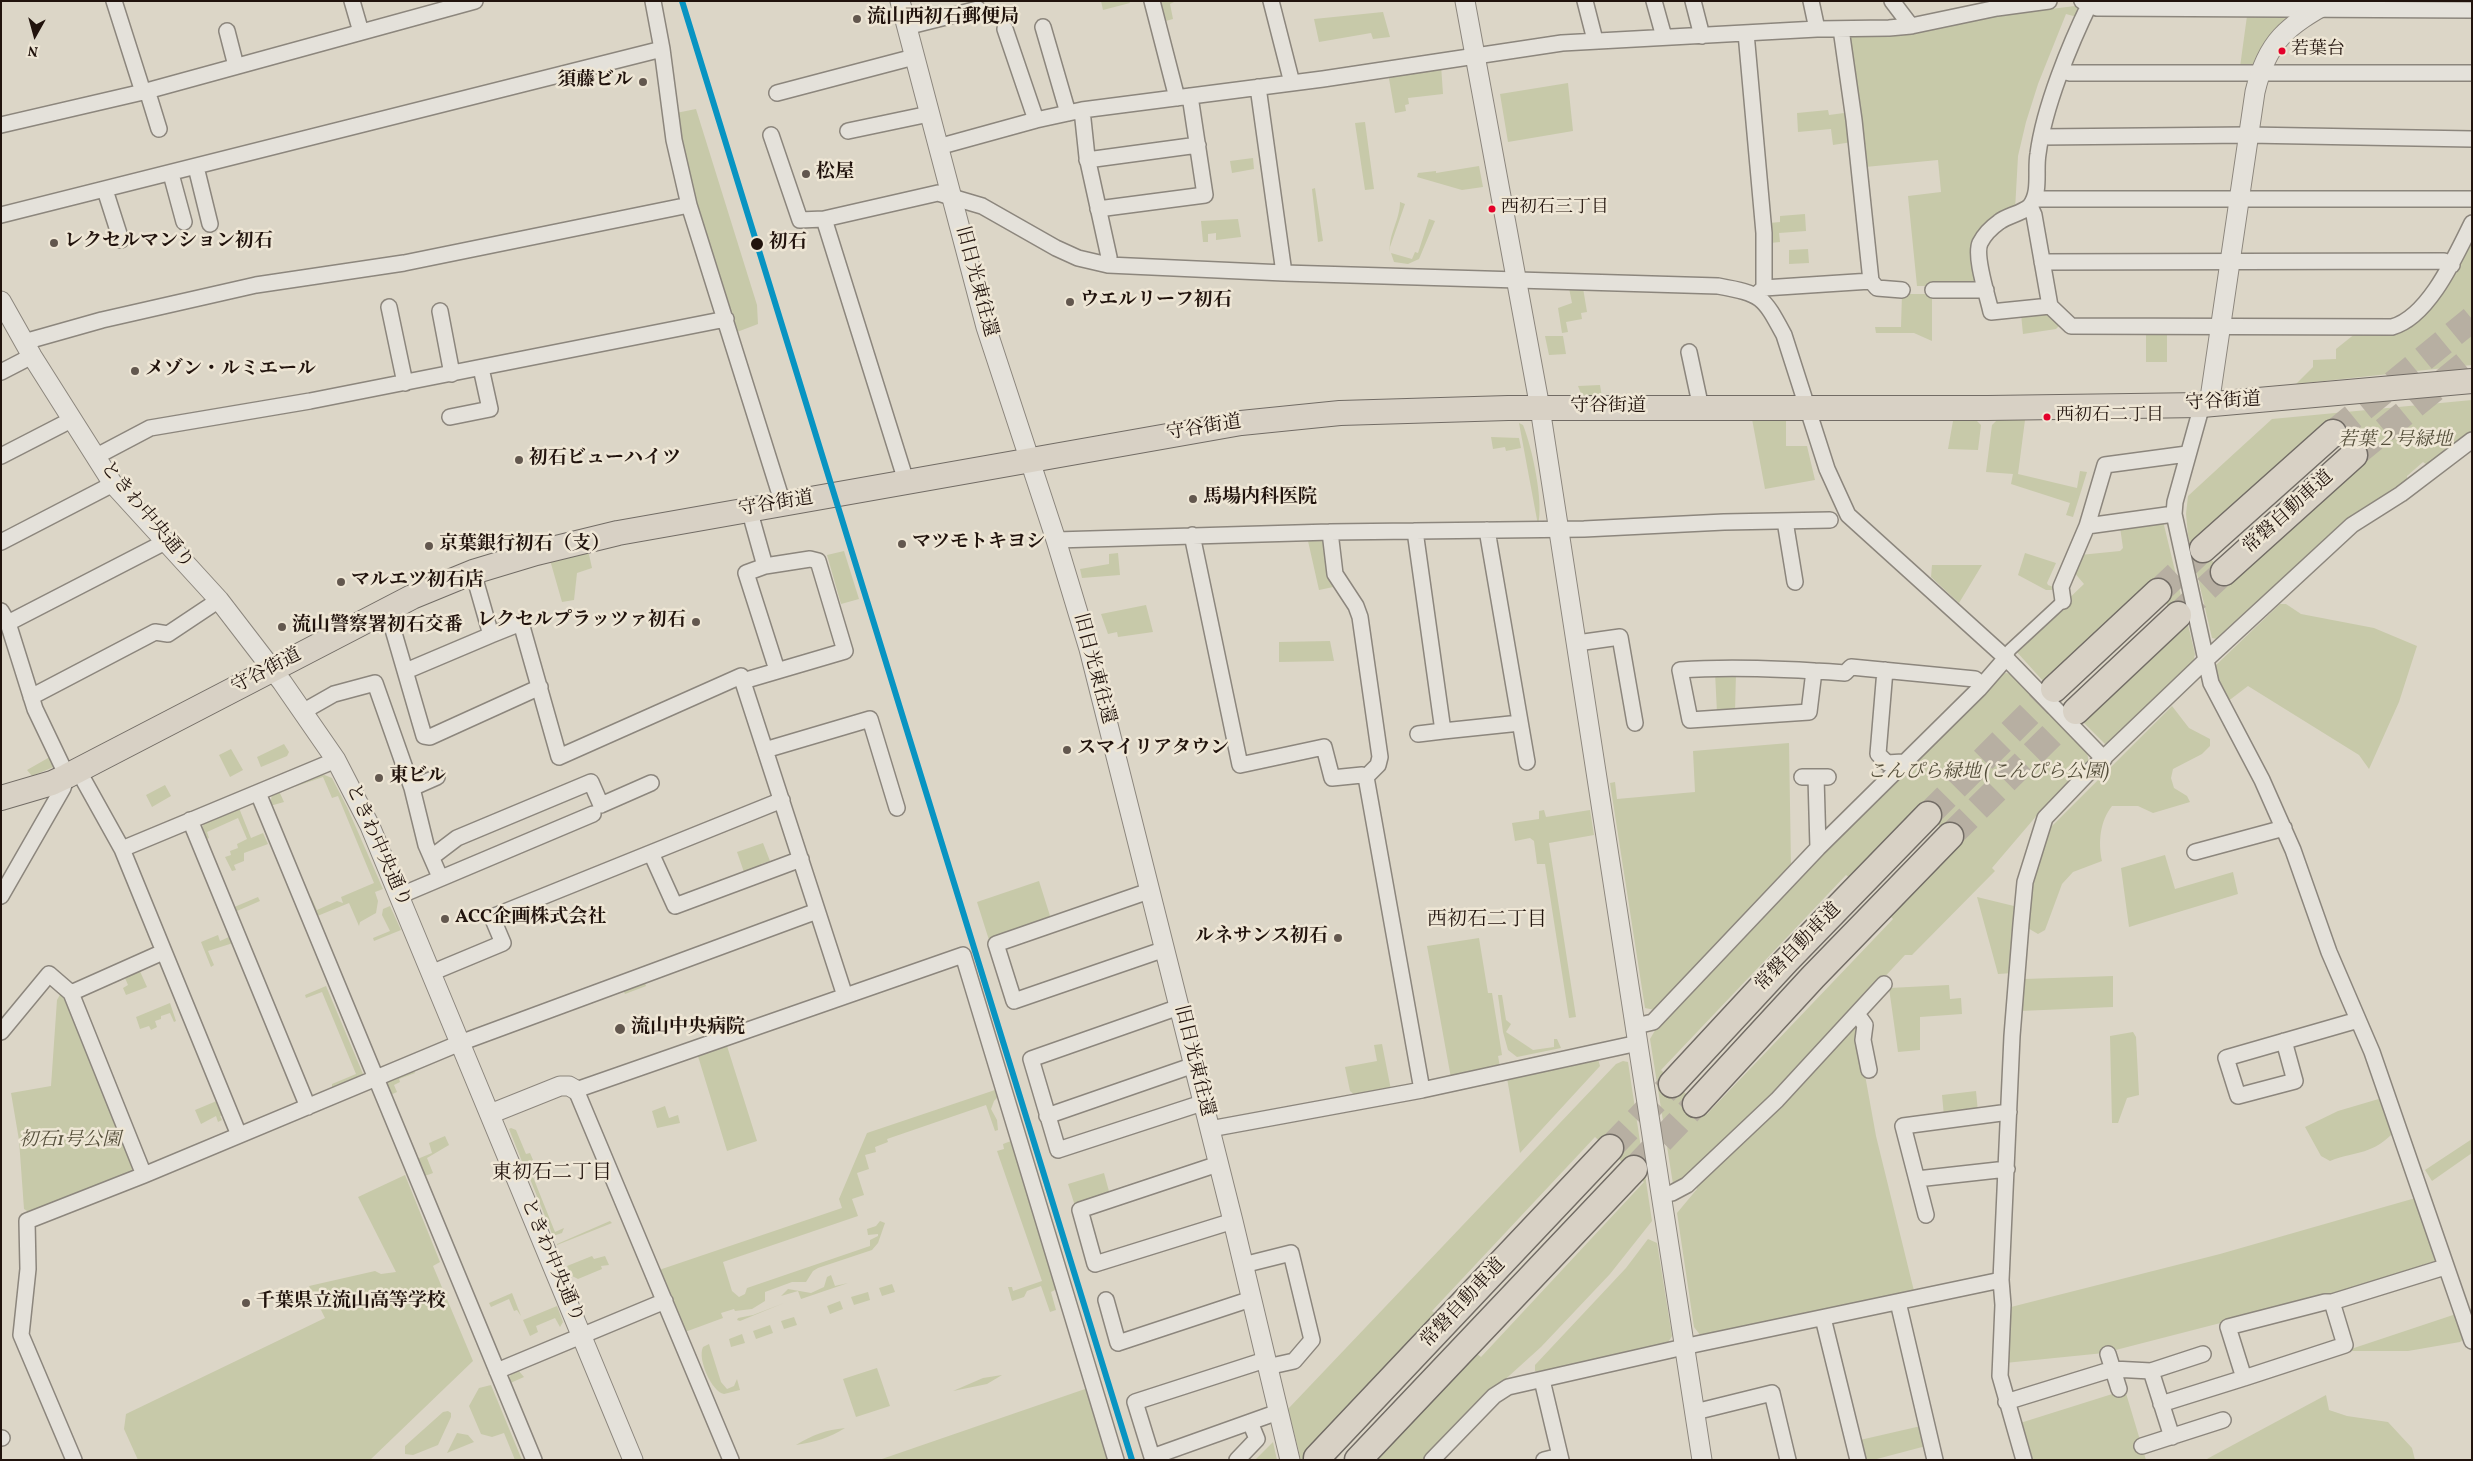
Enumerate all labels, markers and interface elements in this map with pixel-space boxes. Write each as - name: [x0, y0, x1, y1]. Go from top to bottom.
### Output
- place label: 流山西初石郵便局: [867, 8, 1019, 30]
- north arrow: [10, 10, 60, 60]
- marker: 流山西初石郵便局: [851, 13, 863, 25]
- text: N: [27, 40, 39, 60]
- place label: 若葉台: [2291, 40, 2345, 62]
- marker: 若葉台: [2277, 46, 2287, 56]
- place label: 須藤ビル: [557, 71, 633, 93]
- marker: 須藤ビル: [637, 76, 649, 88]
- place label: 松屋: [816, 163, 854, 185]
- marker: 松屋: [800, 168, 812, 180]
- place label: 西初石三丁目: [1501, 198, 1609, 220]
- marker: 西初石三丁目: [1487, 204, 1497, 214]
- street label: 旧日光東往還: [949, 224, 1001, 340]
- place label: レクセルマンション初石: [64, 232, 273, 254]
- place label: 初石: [769, 233, 807, 255]
- marker: 初石: [749, 236, 765, 252]
- marker: レクセルマンション初石: [48, 237, 60, 249]
- place label: ウエルリーフ初石: [1080, 291, 1232, 313]
- marker: ウエルリーフ初石: [1064, 296, 1076, 308]
- place label: メゾン・ルミエール: [145, 360, 316, 382]
- marker: メゾン・ルミエール: [129, 365, 141, 377]
- street label: 守谷街道: [2184, 390, 2262, 416]
- street label: 守谷街道: [1570, 397, 1646, 419]
- place label: 西初石二丁目: [2056, 406, 2164, 428]
- street label: 守谷街道: [1165, 412, 1243, 446]
- marker: 西初石二丁目: [2042, 412, 2052, 422]
- park label: 若葉２号緑地: [2338, 431, 2452, 453]
- place label: 初石ビューハイツ: [529, 449, 681, 471]
- marker: 初石ビューハイツ: [513, 454, 525, 466]
- street label: ときわ中央通り: [95, 458, 197, 574]
- street label: 常磐自動車道: [2239, 466, 2339, 560]
- street label: 守谷街道: [737, 488, 815, 522]
- place label: 馬場内科医院: [1203, 488, 1317, 510]
- marker: 馬場内科医院: [1187, 493, 1199, 505]
- place label: マツモトキヨシ: [912, 533, 1045, 555]
- place label: 京葉銀行初石（支）: [439, 535, 610, 557]
- marker: マツモトキヨシ: [896, 538, 908, 550]
- marker: 京葉銀行初石（支）: [423, 540, 435, 552]
- place label: マルエツ初石店: [351, 571, 484, 593]
- marker: マルエツ初石店: [335, 576, 347, 588]
- place label: レクセルプラッツァ初石: [477, 611, 686, 633]
- street label: 旧日光東往還: [1067, 611, 1119, 727]
- place label: 流山警察署初石交番: [292, 616, 463, 638]
- marker: レクセルプラッツァ初石: [690, 616, 702, 628]
- marker: 流山警察署初石交番: [276, 621, 288, 633]
- street label: 守谷街道: [228, 644, 306, 700]
- place label: スマイリアタウン: [1077, 739, 1229, 761]
- marker: スマイリアタウン: [1061, 744, 1073, 756]
- park label: こんぴら緑地 (こんぴら公園): [1867, 763, 2109, 785]
- place label: 東ビル: [389, 767, 446, 789]
- marker: 東ビル: [373, 772, 385, 784]
- street label: ときわ中央通り: [340, 781, 414, 911]
- street label: 常磐自動車道: [1751, 899, 1847, 997]
- place label: ACC企画株式会社: [455, 908, 606, 930]
- district label: 西初石二丁目: [1427, 909, 1547, 933]
- marker: ACC企画株式会社: [439, 913, 451, 925]
- place label: ルネサンス初石: [1195, 927, 1328, 949]
- marker: ルネサンス初石: [1332, 932, 1344, 944]
- street label: 旧日光東往還: [1168, 1003, 1218, 1119]
- place label: 流山中央病院: [631, 1018, 745, 1040]
- marker: 流山中央病院: [613, 1022, 627, 1036]
- park label: 初石1号公園: [19, 1131, 121, 1153]
- district label: 東初石二丁目: [492, 1162, 612, 1186]
- street label: ときわ中央通り: [515, 1195, 587, 1327]
- street label: 常磐自動車道: [1417, 1255, 1511, 1353]
- place label: 千葉県立流山高等学校: [256, 1292, 446, 1314]
- marker: 千葉県立流山高等学校: [240, 1297, 252, 1309]

